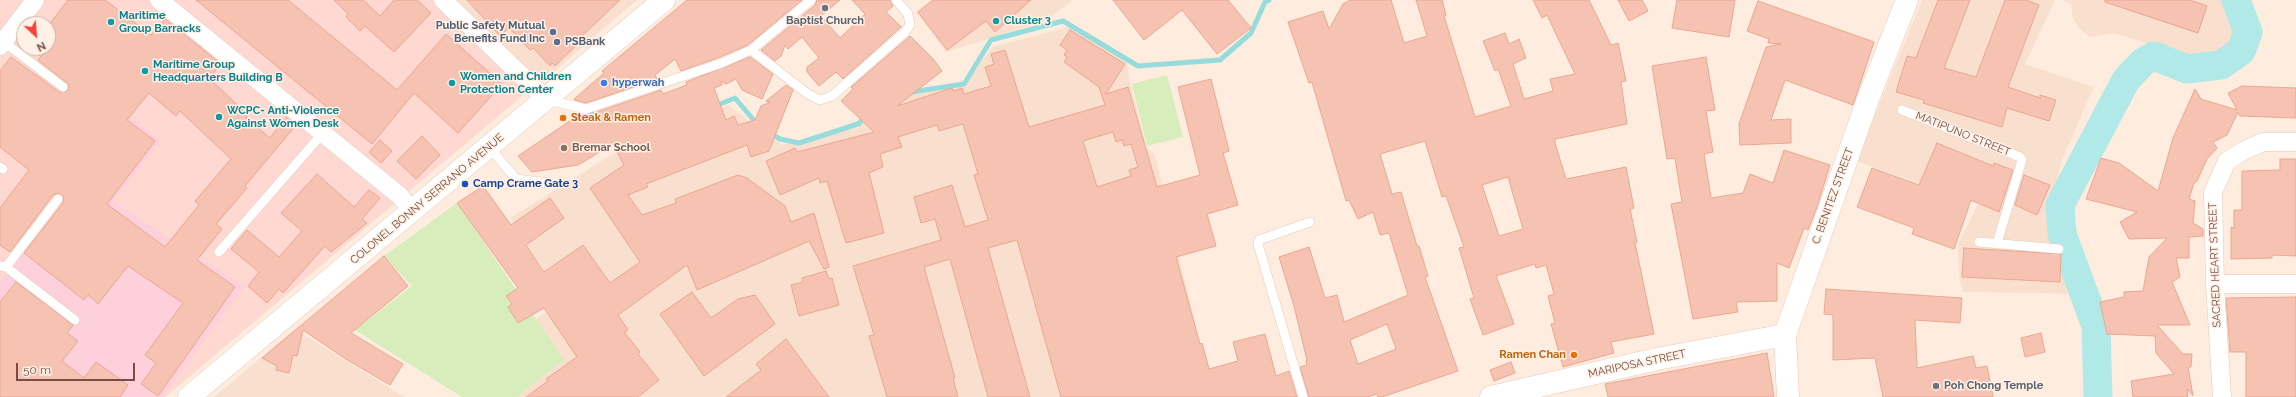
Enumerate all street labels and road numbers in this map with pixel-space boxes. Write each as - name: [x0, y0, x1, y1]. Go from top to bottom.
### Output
- street label: MATIPUNO STREET: [1914, 109, 2012, 159]
- street label: COLONEL BONNY SERRANO AVENUE: [348, 131, 506, 267]
- street label: C. BENITEZ STREET: [1809, 146, 1857, 246]
- street label: SACRED HEART STREET: [2206, 202, 2224, 328]
- street label: MARIPOSA STREET: [1587, 347, 1687, 381]

